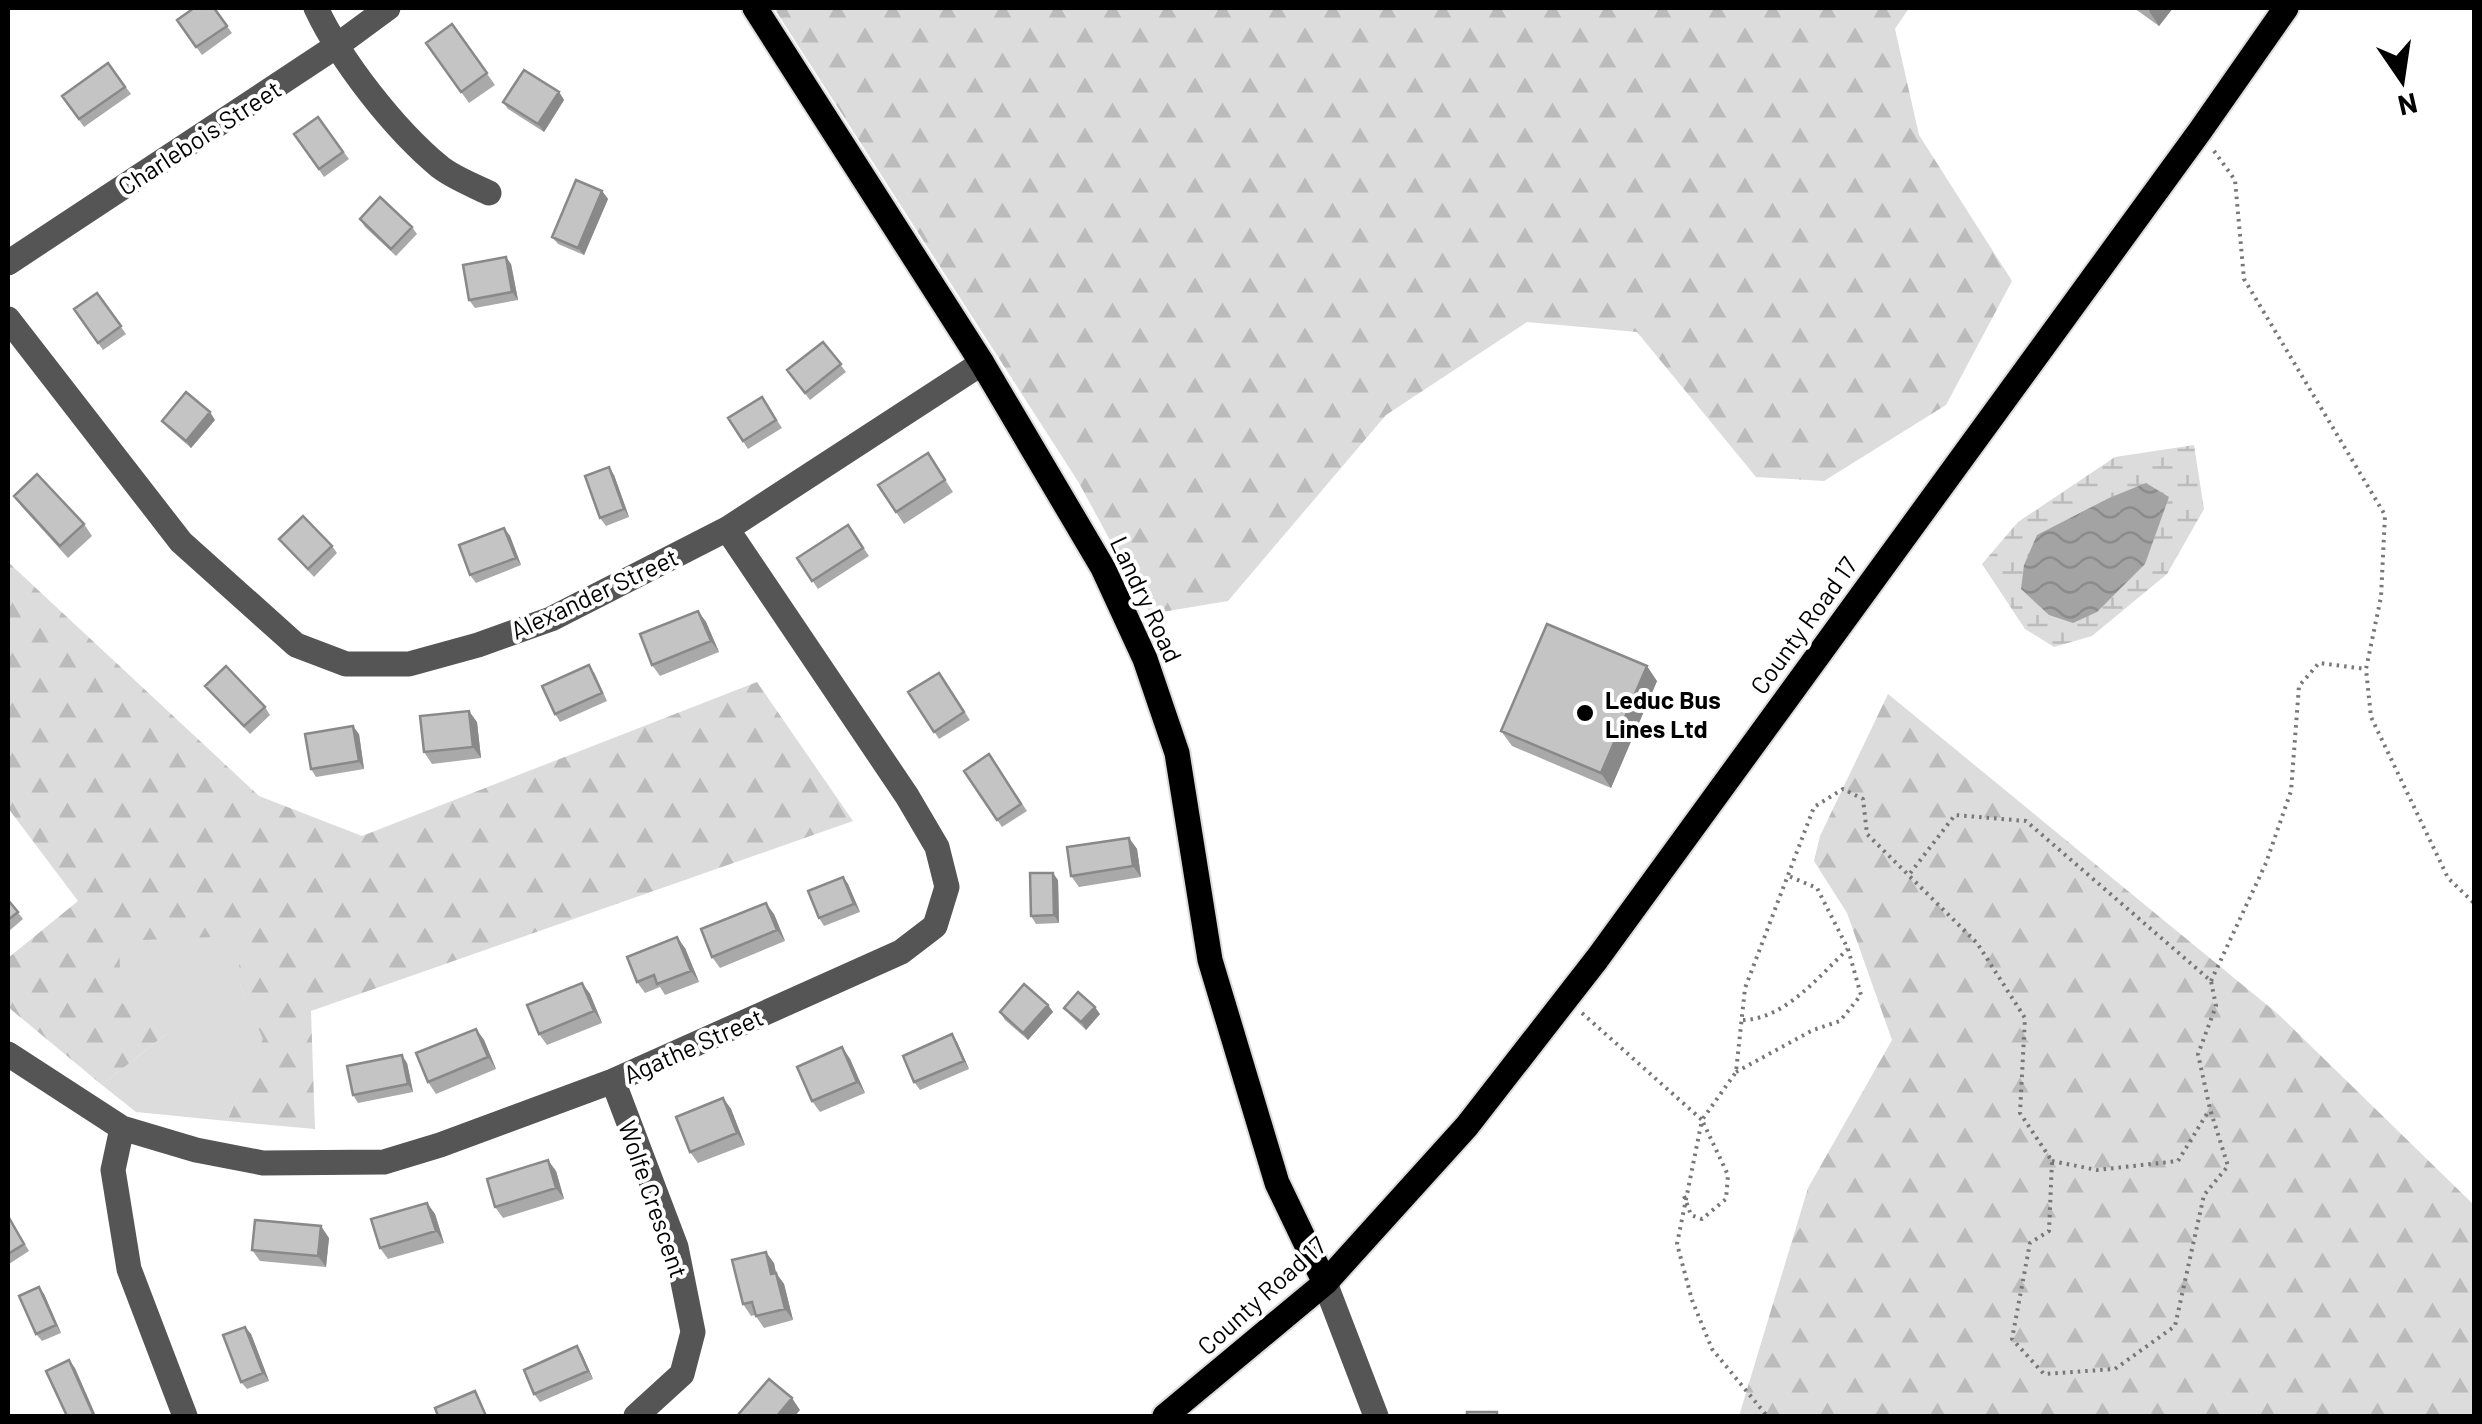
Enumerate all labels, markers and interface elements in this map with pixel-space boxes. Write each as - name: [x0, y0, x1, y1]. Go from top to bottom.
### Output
- north arrow: [2352, 30, 2452, 130]
- street label: Charlebois Street: [112, 73, 286, 201]
- text: N: [2395, 87, 2421, 124]
- street label: Landry Road: [1105, 531, 1189, 667]
- street label: Alexander Street: [506, 541, 682, 645]
- street label: County Road 17: [1743, 550, 1863, 699]
- place label: Leduc Bus Lines Ltd: [1605, 684, 1721, 743]
- marker: Leduc Bus Lines Ltd: [1574, 702, 1596, 724]
- street label: Agathe Street: [619, 1001, 767, 1089]
- street label: Wolfe Crescent: [613, 1116, 695, 1282]
- street label: County Road 17: [1191, 1229, 1331, 1360]

